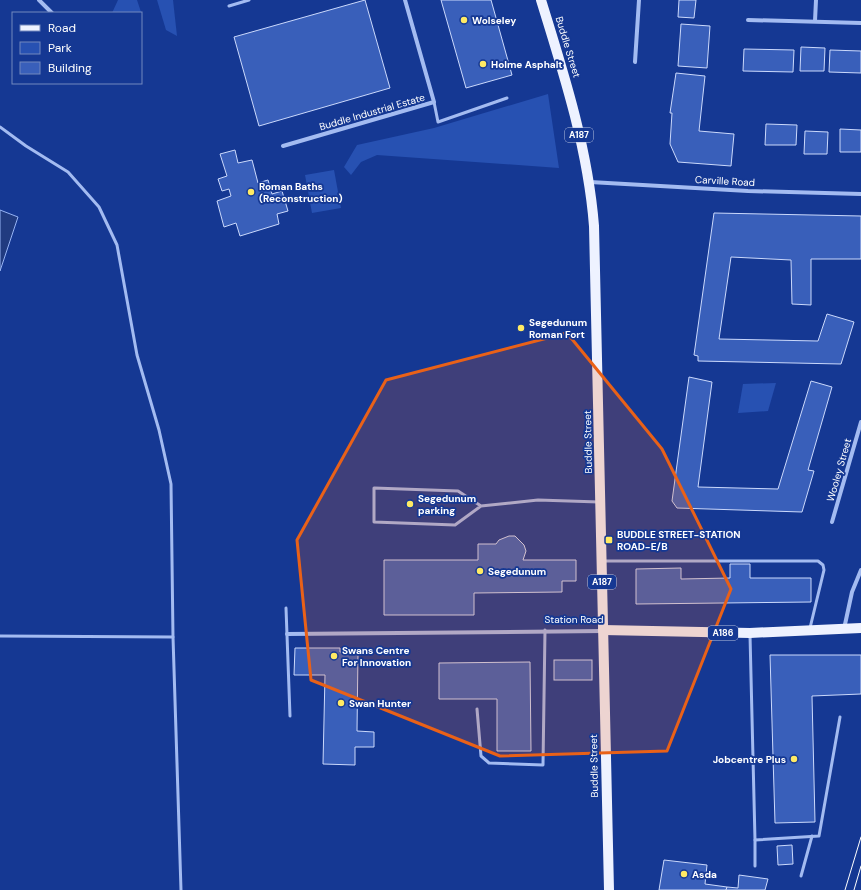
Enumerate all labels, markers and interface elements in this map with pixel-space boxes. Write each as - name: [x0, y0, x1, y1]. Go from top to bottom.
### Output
- legend: [12, 12, 142, 84]
- place label: Wolseley: [472, 14, 516, 27]
- marker: Wolseley: [459, 15, 469, 25]
- street label: Buddle Street: [553, 15, 583, 79]
- text: Road: [48, 20, 76, 36]
- text: Park: [48, 40, 72, 56]
- place label: Holme Asphalt: [491, 58, 563, 71]
- marker: Holme Asphalt: [478, 59, 488, 69]
- text: Building: [48, 60, 92, 76]
- street label: Buddle Industrial Estate: [318, 91, 427, 133]
- road number: A187: [565, 128, 593, 142]
- street label: Carville Road: [695, 173, 755, 189]
- place label: Roman Baths (Reconstruction): [259, 180, 343, 205]
- marker: Roman Baths (Reconstruction): [246, 187, 256, 197]
- place label: Segedunum Roman Fort: [529, 316, 587, 341]
- marker: Segedunum Roman Fort: [516, 323, 526, 333]
- street label: Buddle Street: [581, 410, 595, 474]
- street label: Wooley Street: [824, 437, 854, 503]
- place label: Segedunum parking: [418, 492, 476, 517]
- marker: Segedunum parking: [405, 499, 415, 509]
- place label: BUDDLE STREET-STATION ROAD-E/B: [617, 528, 741, 553]
- marker: BUDDLE STREET-STATION ROAD-E/B: [604, 535, 614, 545]
- place label: Segedunum: [488, 565, 546, 578]
- marker: Segedunum: [475, 566, 485, 576]
- road number: A187: [588, 575, 616, 589]
- street label: Station Road: [545, 613, 603, 626]
- road number: A186: [708, 626, 738, 640]
- place label: Swans Centre For Innovation: [342, 644, 411, 669]
- marker: Swans Centre For Innovation: [329, 651, 339, 661]
- place label: Swan Hunter: [349, 697, 411, 710]
- marker: Swan Hunter: [336, 698, 346, 708]
- street label: Buddle Street: [587, 734, 601, 798]
- place label: Jobcentre Plus: [713, 753, 786, 766]
- marker: Jobcentre Plus: [789, 754, 799, 764]
- place label: Asda: [692, 868, 717, 881]
- marker: Asda: [679, 869, 689, 879]

